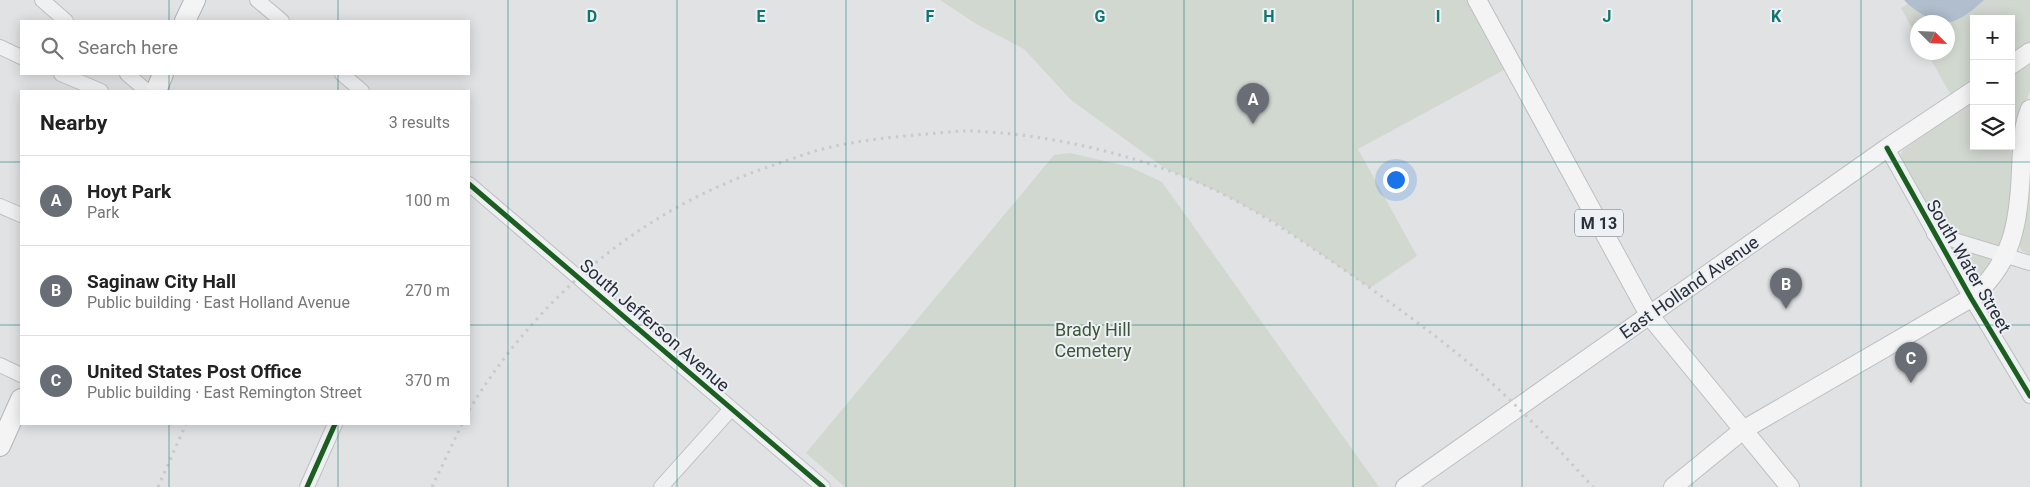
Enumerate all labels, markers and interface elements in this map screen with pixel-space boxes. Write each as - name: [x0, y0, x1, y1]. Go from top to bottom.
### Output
- text: D: [587, 7, 597, 26]
- text: E: [757, 7, 766, 26]
- text: F: [926, 7, 935, 26]
- text: G: [1095, 7, 1106, 26]
- text: H: [1263, 7, 1275, 26]
- text: I: [1436, 7, 1440, 26]
- text: J: [1603, 7, 1611, 26]
- text: K: [1771, 7, 1782, 26]
- north arrow: [1910, 15, 1955, 60]
- map controls: [1970, 15, 2015, 150]
- button: +: [1970, 15, 2015, 60]
- search box: [20, 20, 470, 75]
- icon: search: [38, 34, 66, 62]
- text: Search here: [78, 36, 178, 59]
- button: −: [1970, 60, 2015, 105]
- pin: A: [1237, 83, 1269, 124]
- button: layers: [1970, 105, 2015, 150]
- text: Nearby: [40, 111, 107, 135]
- text: 3 results: [389, 113, 450, 132]
- your location: [1383, 167, 1409, 193]
- text: Hoyt Park: [87, 180, 171, 203]
- text: A: [51, 191, 61, 210]
- text: 100 m: [405, 191, 450, 210]
- street label: South Water Street: [1922, 196, 2016, 336]
- text: Park: [87, 203, 119, 222]
- road number: M 13: [1575, 210, 1623, 237]
- street label: East Holland Avenue: [1616, 231, 1762, 343]
- street label: South Jefferson Avenue: [576, 254, 734, 396]
- pin: B: [1770, 268, 1802, 309]
- text: Saginaw City Hall: [87, 270, 236, 293]
- text: B: [51, 281, 61, 300]
- text: 270 m: [405, 281, 450, 300]
- text: Public building · East Holland Avenue: [87, 293, 350, 312]
- park label: Brady Hill Cemetery: [1055, 319, 1132, 361]
- pin: C: [1895, 342, 1927, 383]
- text: United States Post Office: [87, 360, 301, 383]
- text: C: [51, 371, 61, 390]
- text: 370 m: [405, 371, 450, 390]
- text: Public building · East Remington Street: [87, 383, 362, 402]

